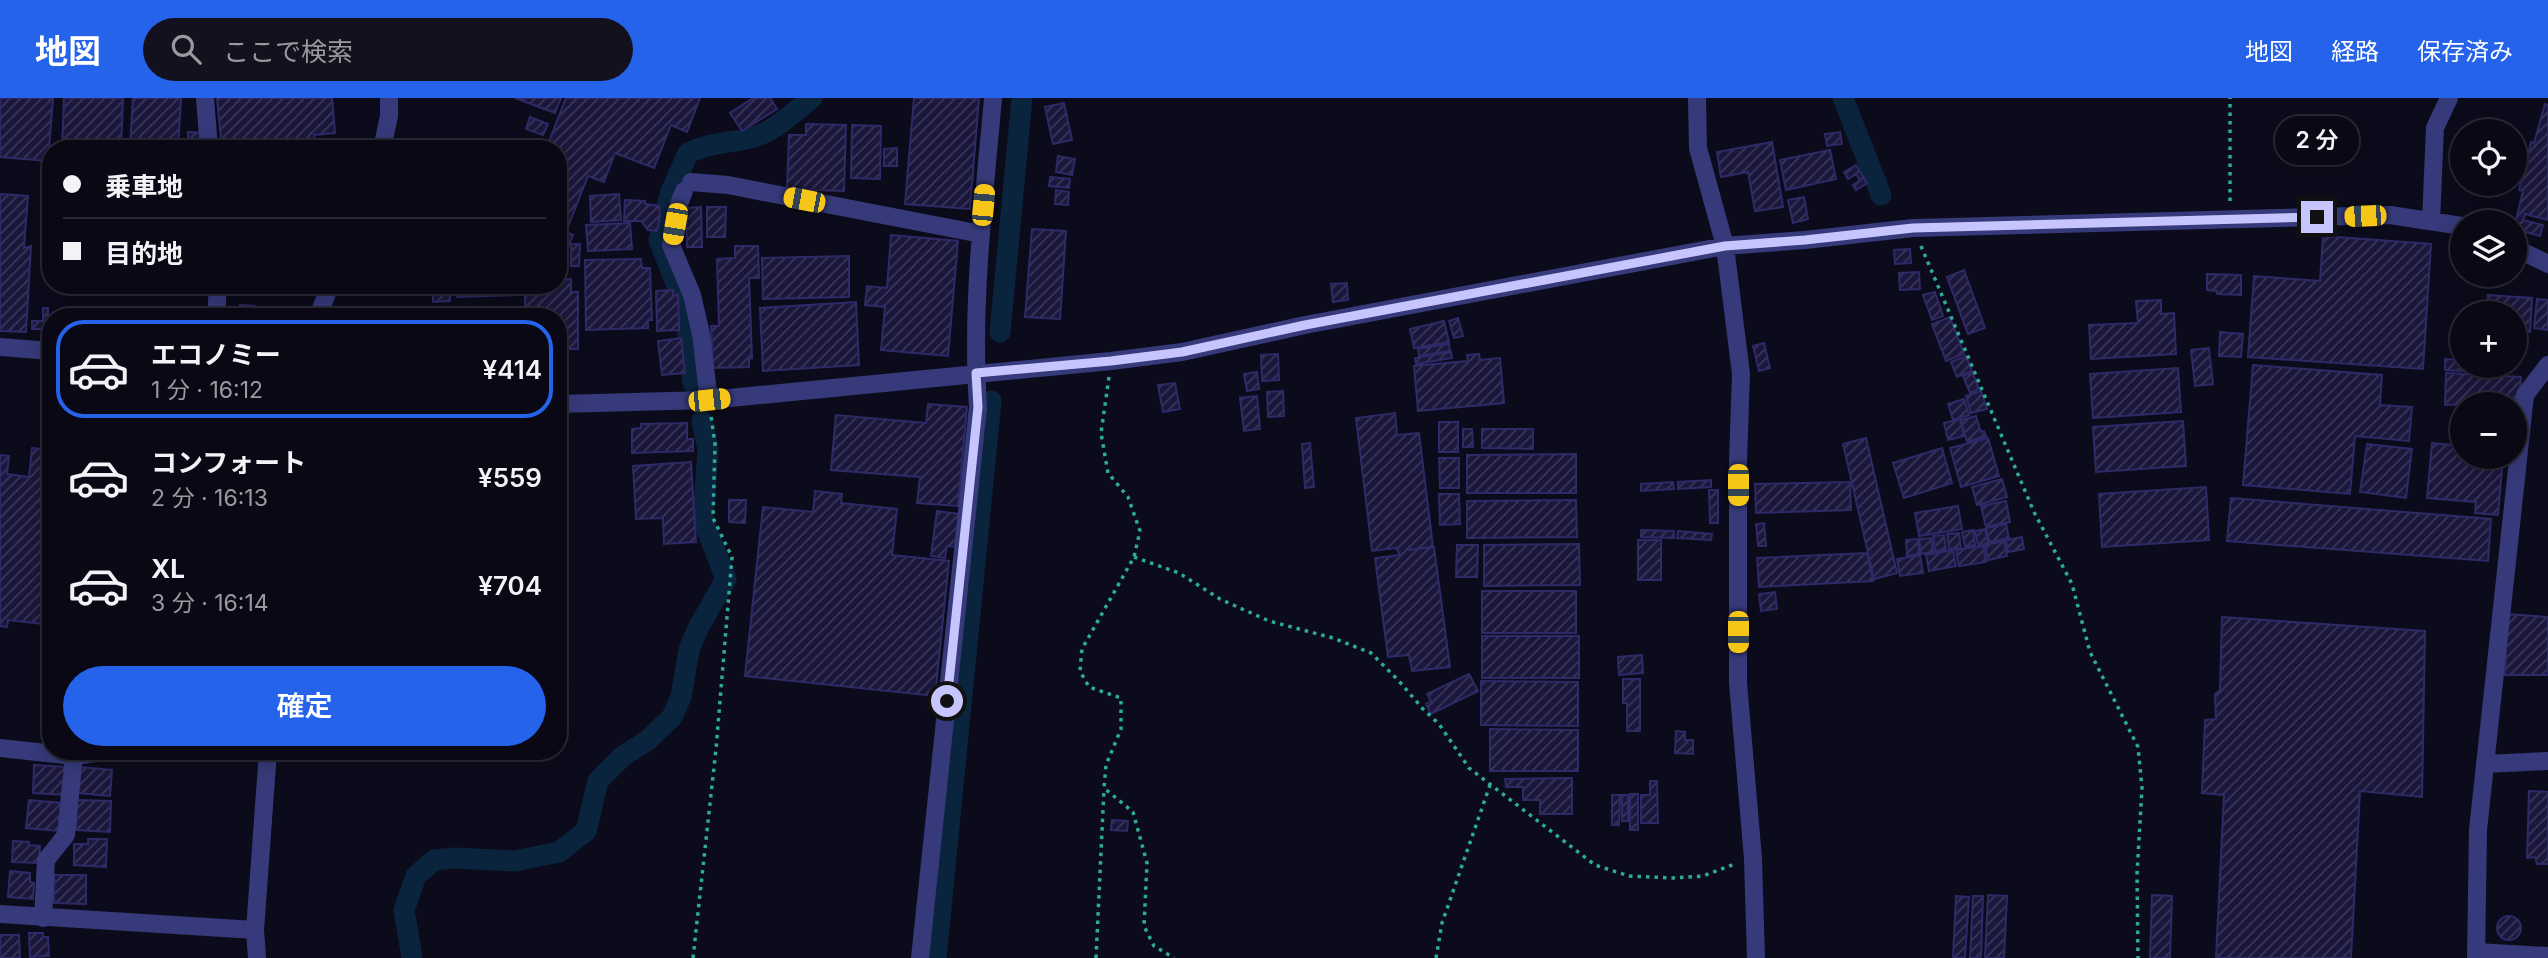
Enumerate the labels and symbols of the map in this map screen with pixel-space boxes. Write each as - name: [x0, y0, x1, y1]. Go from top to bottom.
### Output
- callout: 2 分: [2275, 116, 2359, 164]
- car: [971, 183, 996, 227]
- car: [782, 186, 827, 214]
- car: [662, 201, 689, 247]
- route end: [2301, 201, 2333, 233]
- car: [2344, 205, 2387, 227]
- car: [688, 387, 731, 413]
- car: [1728, 464, 1749, 506]
- car: [1728, 611, 1749, 653]
- route start: [931, 685, 963, 717]

